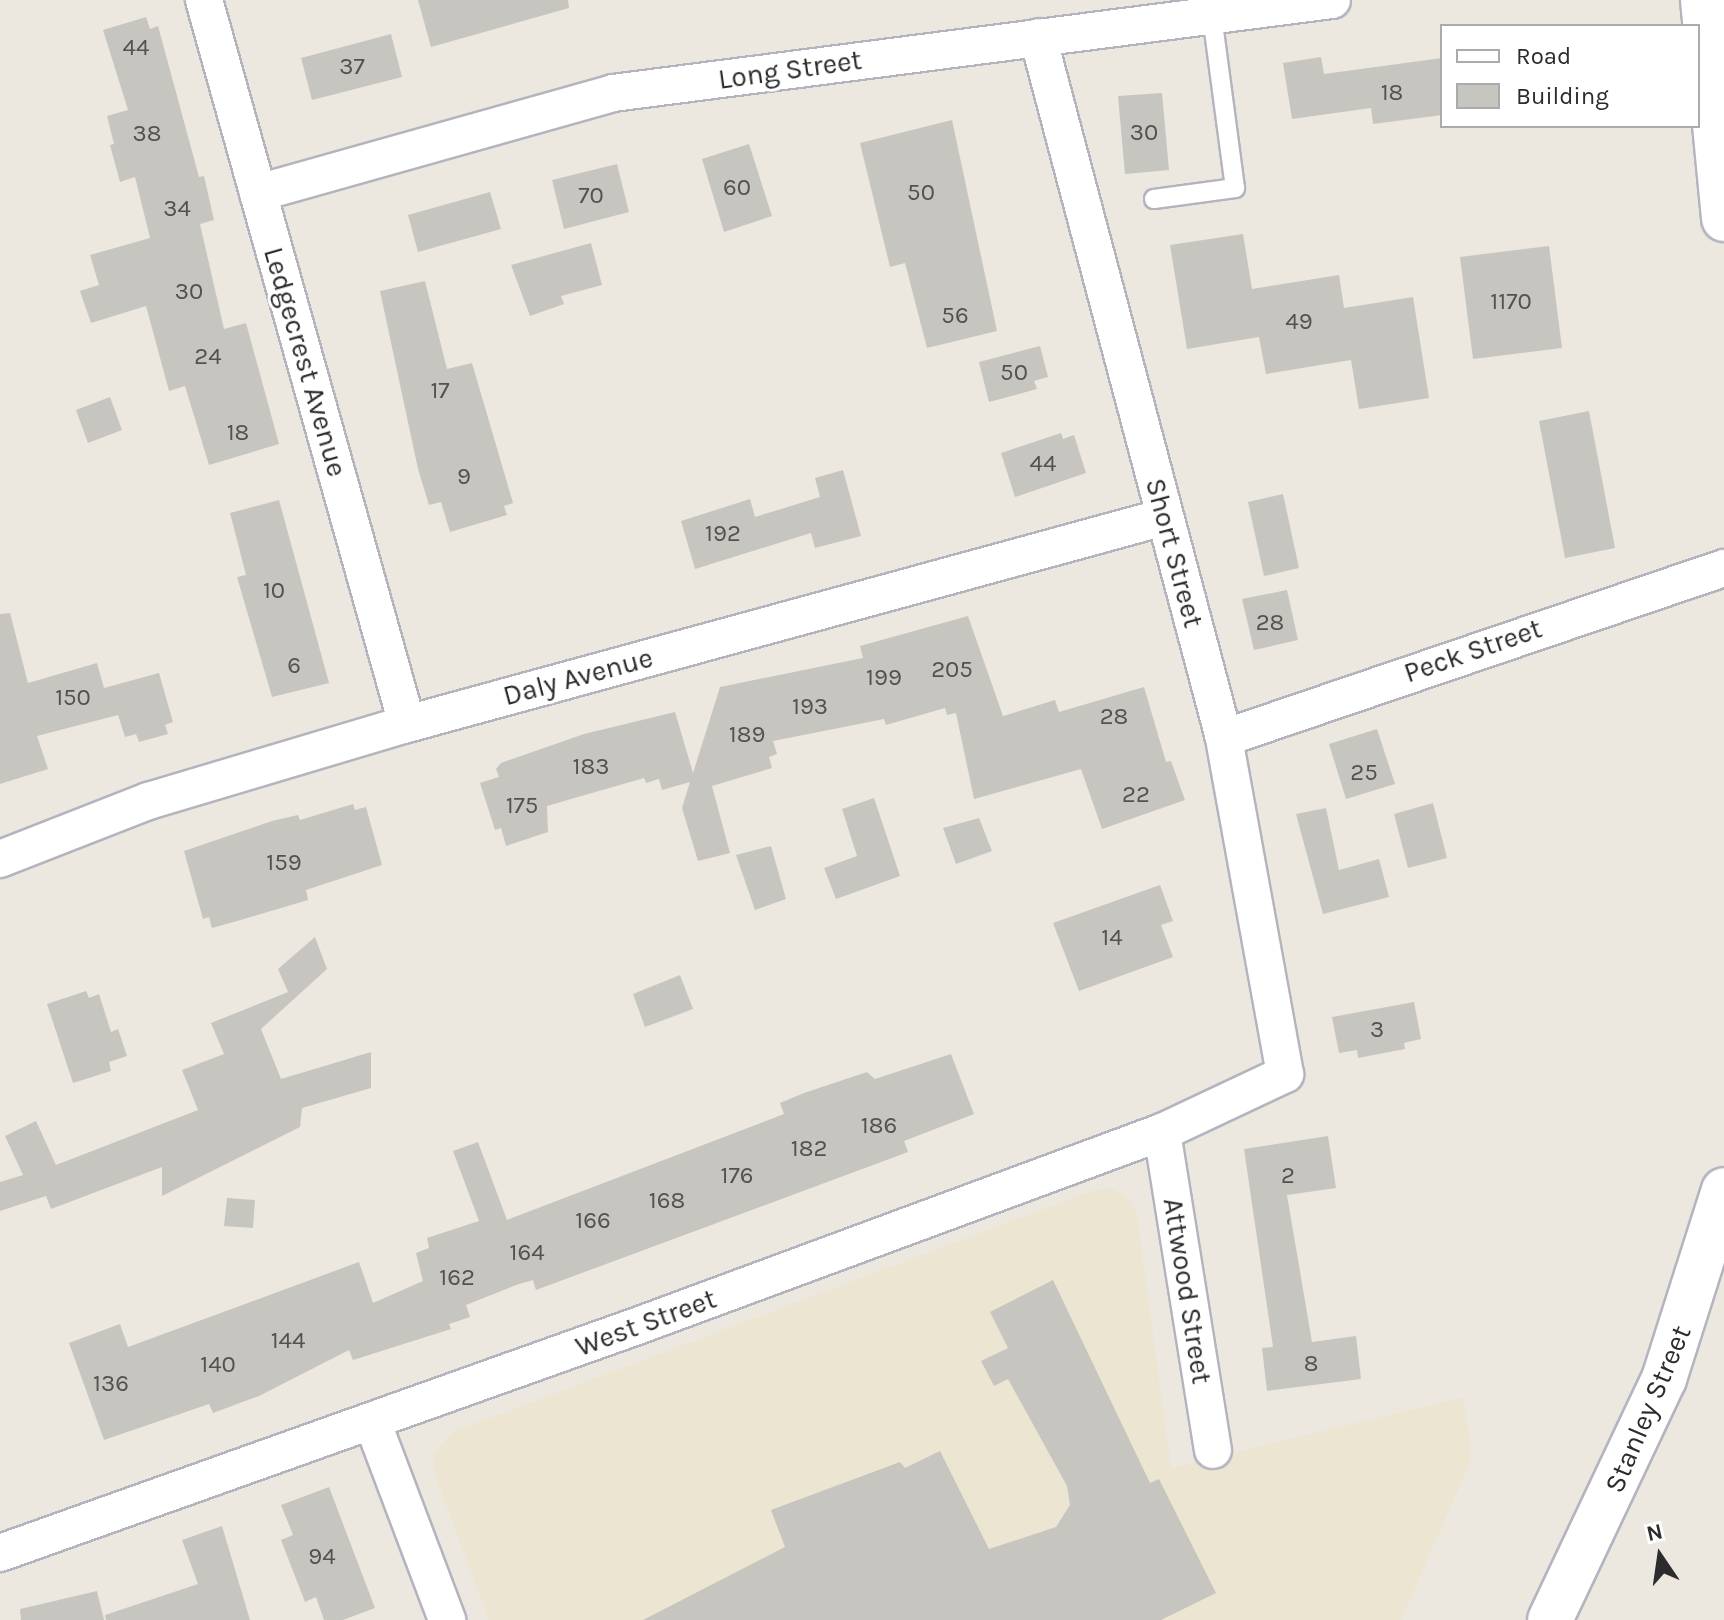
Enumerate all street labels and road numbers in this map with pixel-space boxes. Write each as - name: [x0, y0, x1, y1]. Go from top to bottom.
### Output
- street label: Long Street: [716, 43, 864, 97]
- street label: Ledgecrest Avenue: [256, 243, 354, 481]
- street label: Short Street: [1138, 475, 1210, 631]
- street label: Peck Street: [1400, 612, 1546, 690]
- street label: Daly Avenue: [499, 641, 657, 713]
- street label: Attwood Street: [1156, 1195, 1218, 1387]
- street label: West Street: [571, 1282, 721, 1364]
- street label: Stanley Street: [1598, 1320, 1698, 1498]

